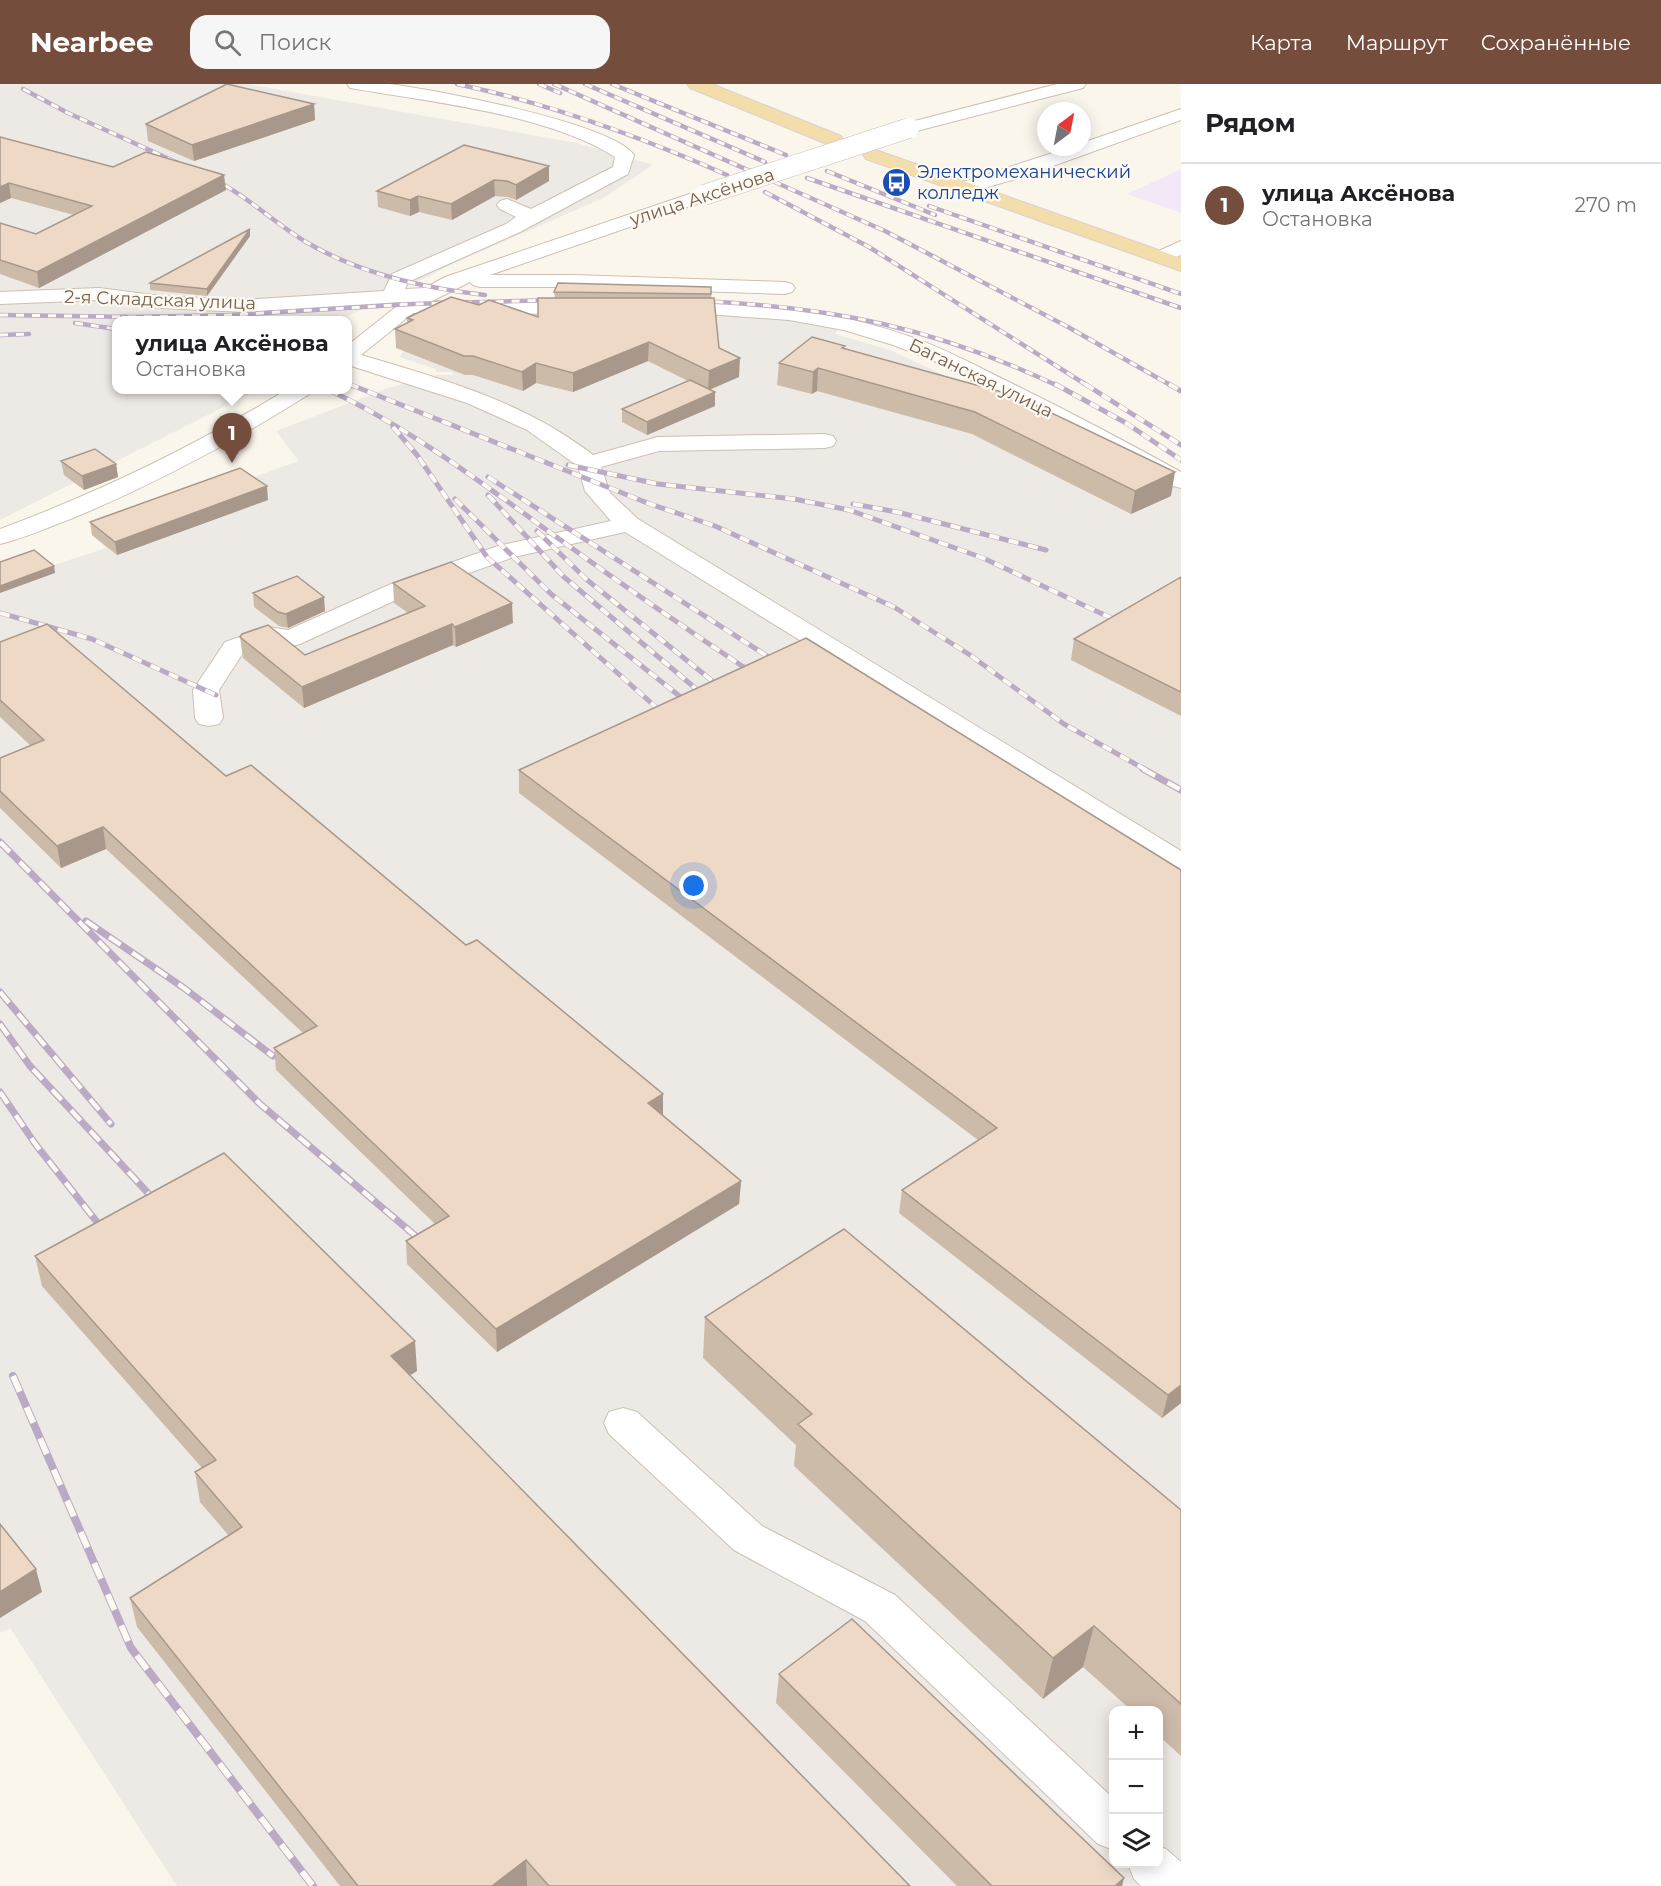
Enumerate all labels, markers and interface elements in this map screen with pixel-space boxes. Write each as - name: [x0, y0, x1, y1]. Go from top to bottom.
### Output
- search box: [190, 15, 610, 69]
- text: Nearbee: [30, 25, 154, 59]
- icon: search: [211, 26, 244, 59]
- text: Поиск: [259, 29, 331, 56]
- text: Карта: [1250, 30, 1313, 55]
- text: Маршрут: [1346, 30, 1448, 55]
- text: Сохранённые: [1481, 30, 1631, 55]
- north arrow: [1037, 102, 1091, 156]
- text: Рядом: [1205, 107, 1296, 139]
- place label: Электромеханический колледж: [917, 161, 1131, 204]
- street label: улица Аксёнова: [626, 163, 777, 231]
- bus stop icon: Электромеханический колледж: [880, 166, 912, 198]
- text: улица Аксёнова: [1262, 180, 1455, 207]
- text: 1: [1221, 193, 1228, 217]
- text: 270 m: [1575, 193, 1637, 217]
- text: Остановка: [1262, 207, 1373, 231]
- street label: 2-я Складская улица: [64, 286, 256, 314]
- popup: [112, 316, 352, 394]
- text: улица Аксёнова: [136, 330, 328, 357]
- street label: Баганская улица: [905, 334, 1057, 422]
- text: Остановка: [136, 357, 246, 381]
- pin: 1: [212, 414, 252, 463]
- your location: [679, 871, 708, 900]
- map controls: [1109, 1706, 1163, 1868]
- button: +: [1109, 1706, 1163, 1760]
- button: −: [1109, 1760, 1163, 1814]
- button: layers: [1109, 1814, 1163, 1868]

